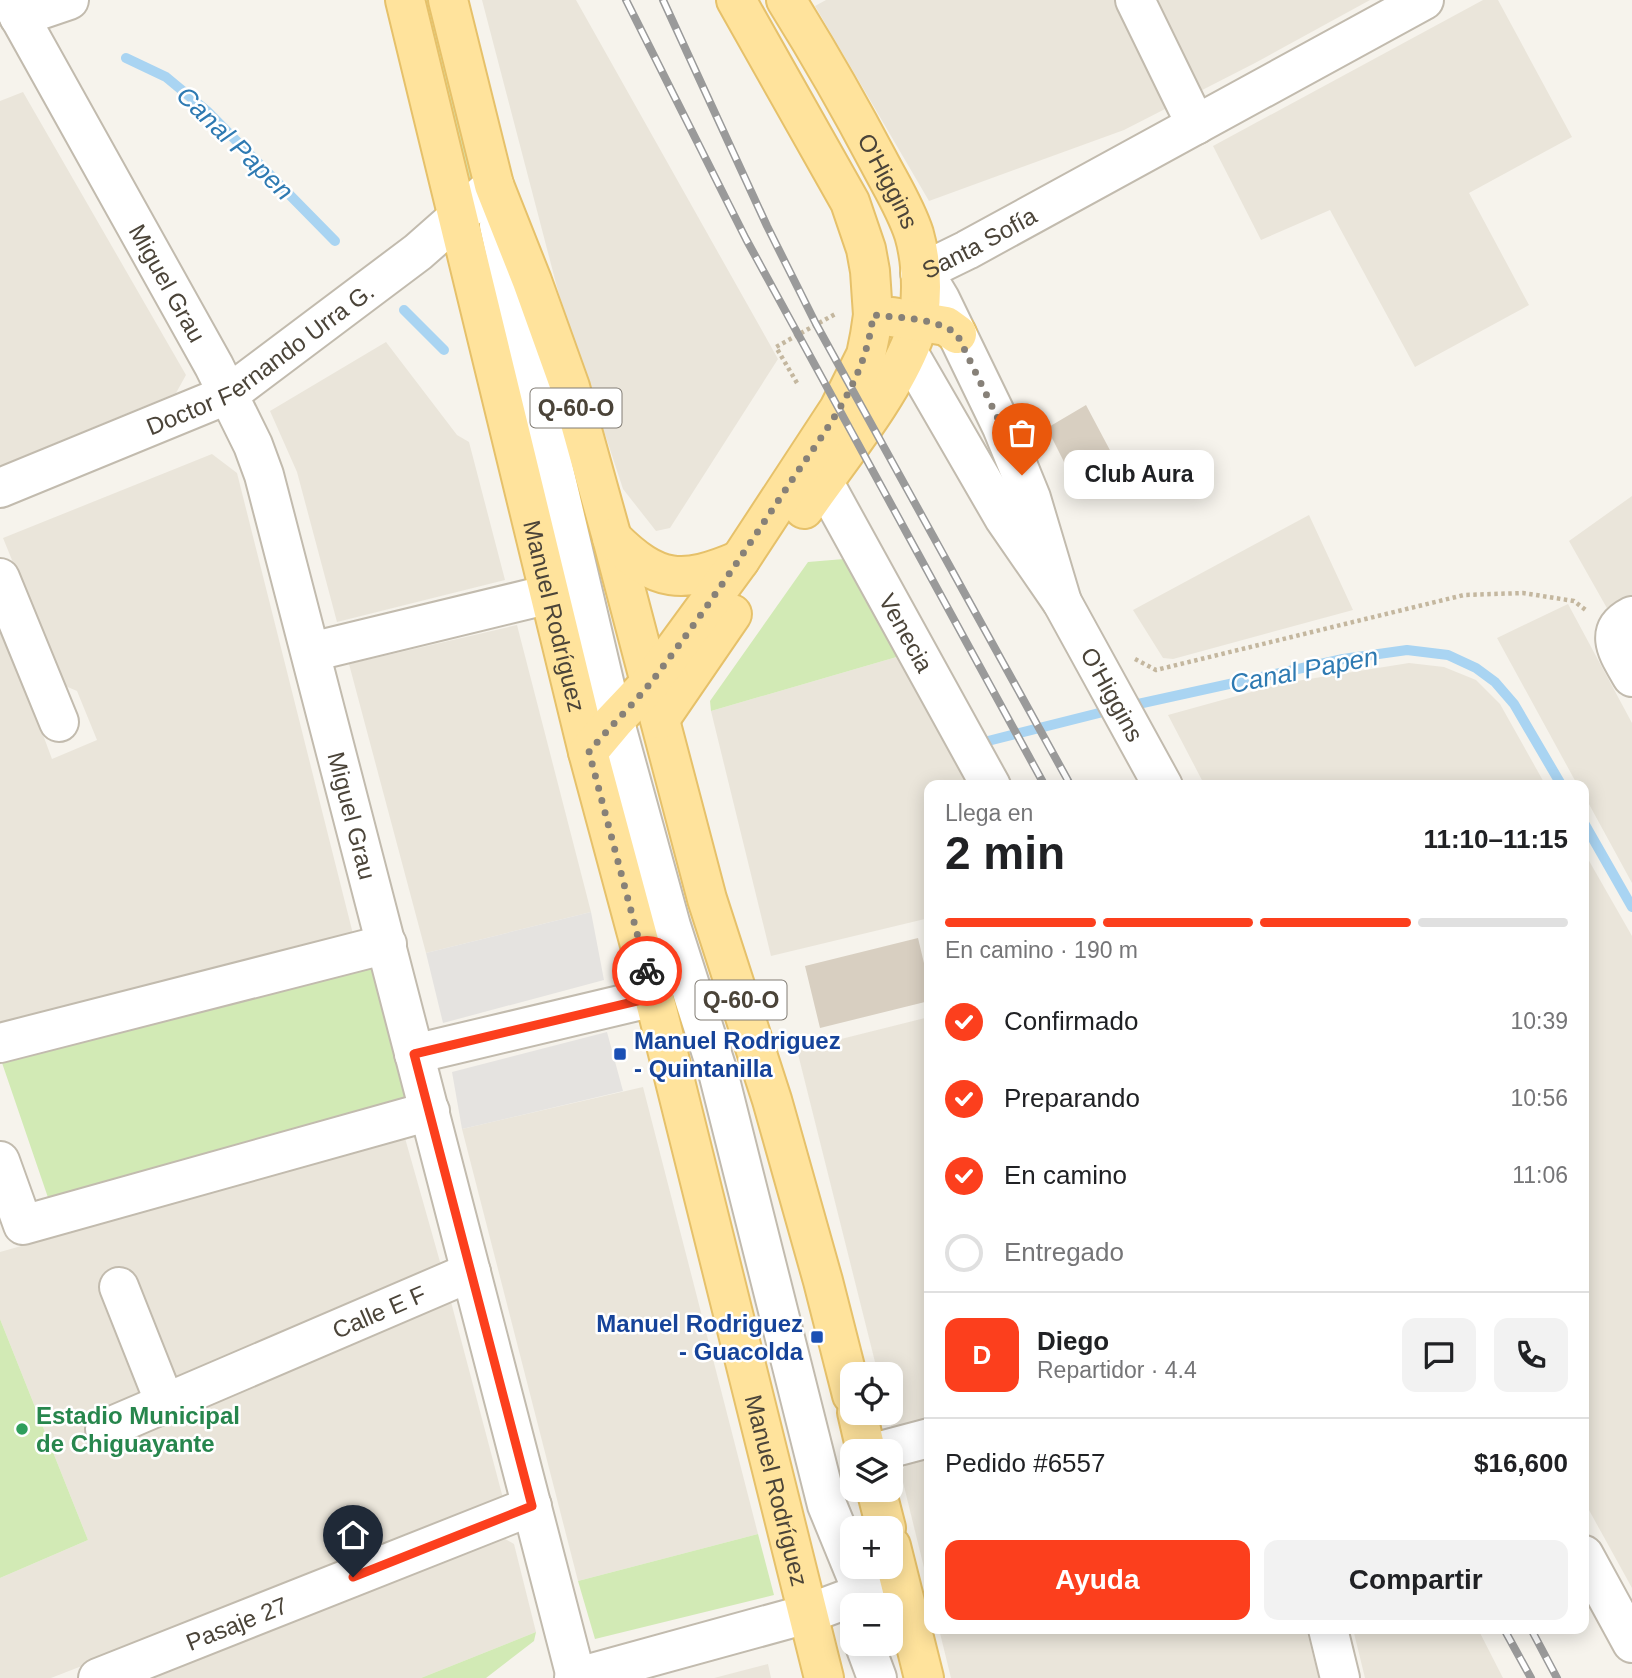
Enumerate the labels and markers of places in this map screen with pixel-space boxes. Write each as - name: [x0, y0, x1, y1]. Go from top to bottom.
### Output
- pin: [992, 403, 1052, 475]
- callout: Club Aura: [1064, 450, 1214, 500]
- place label: Manuel Rodriguez - Quintanilla: [634, 1027, 841, 1082]
- marker: Manuel Rodriguez - Quintanilla: [612, 1046, 628, 1062]
- place label: Manuel Rodriguez - Guacolda: [596, 1310, 804, 1365]
- marker: Manuel Rodriguez - Guacolda: [809, 1329, 825, 1345]
- place label: Estadio Municipal de Chiguayante: [36, 1402, 240, 1457]
- marker: Estadio Municipal de Chiguayante: [14, 1421, 30, 1437]
- pin: [323, 1505, 383, 1577]

